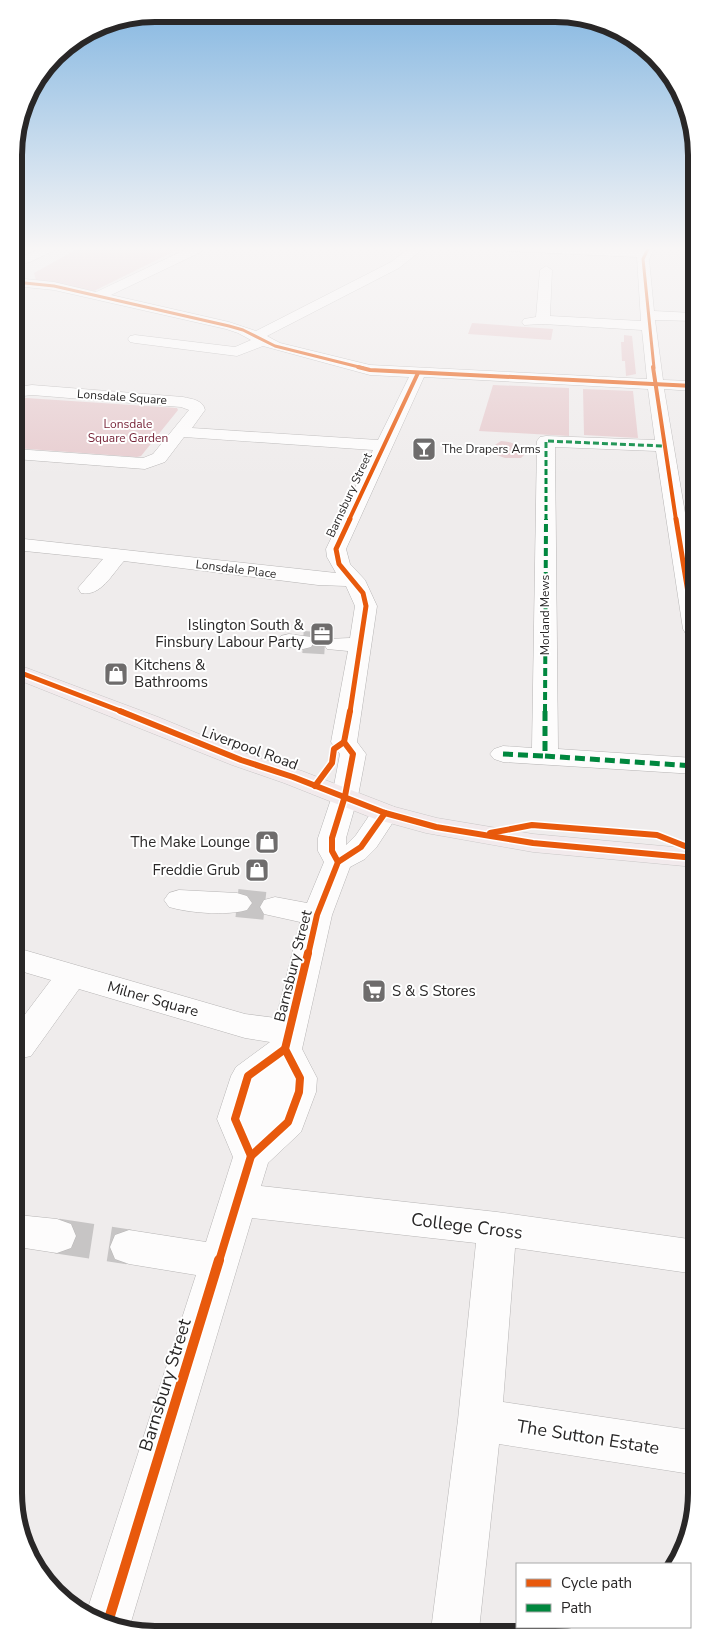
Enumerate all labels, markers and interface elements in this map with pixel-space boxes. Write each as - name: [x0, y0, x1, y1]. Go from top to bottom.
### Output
- street label: Lonsdale Square: [76, 386, 168, 408]
- park label: Lonsdale Square Garden: [88, 416, 168, 446]
- bar icon: The Drapers Arms: [411, 436, 437, 462]
- place label: The Drapers Arms: [442, 441, 541, 457]
- street label: Barnsbury Street: [322, 449, 376, 540]
- street label: Lonsdale Place: [195, 556, 277, 582]
- street label: Morland Mews: [537, 575, 553, 655]
- place label: Islington South & Finsbury Labour Party: [155, 615, 305, 652]
- office icon: Islington South & Finsbury Labour Party: [309, 621, 335, 647]
- place label: Kitchens & Bathrooms: [134, 655, 208, 692]
- shop icon: Kitchens & Bathrooms: [103, 661, 129, 687]
- street label: Liverpool Road: [199, 721, 301, 775]
- shop icon: The Make Lounge: [254, 829, 280, 855]
- place label: The Make Lounge: [131, 832, 250, 852]
- shop icon: Freddie Grub: [244, 857, 270, 883]
- place label: Freddie Grub: [152, 860, 240, 880]
- street label: Barnsbury Street: [269, 907, 317, 1024]
- street label: Milner Square: [105, 976, 201, 1022]
- supermarket icon: S & S Stores: [361, 978, 387, 1004]
- place label: S & S Stores: [392, 981, 476, 1001]
- street label: College Cross: [410, 1207, 524, 1245]
- street label: Barnsbury Street: [133, 1315, 197, 1454]
- street label: The Sutton Estate: [515, 1414, 661, 1460]
- legend: [516, 1563, 691, 1628]
- text: Cycle path: [561, 1573, 632, 1593]
- text: Path: [561, 1598, 592, 1618]

